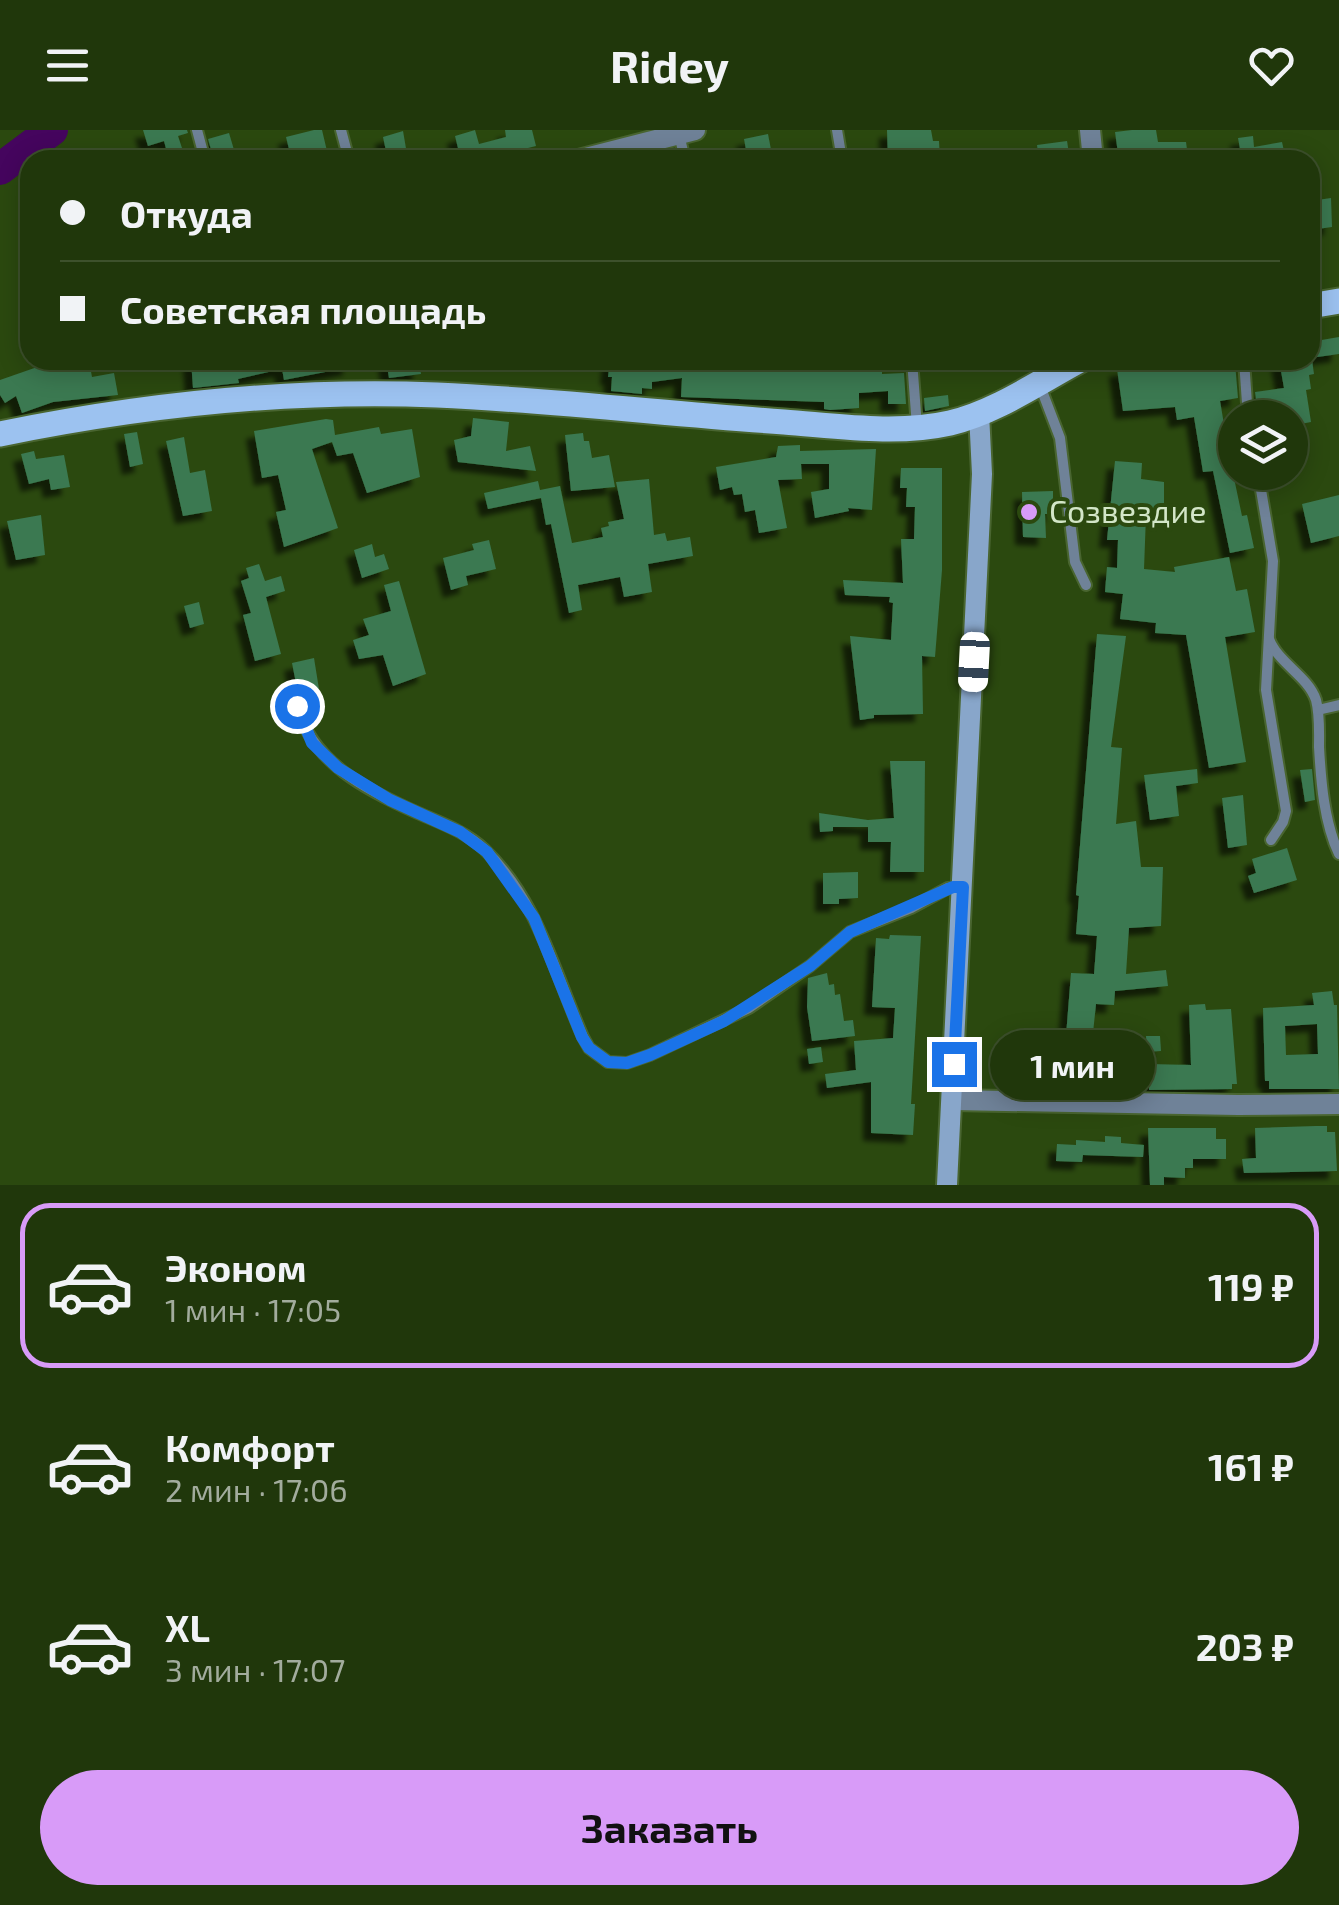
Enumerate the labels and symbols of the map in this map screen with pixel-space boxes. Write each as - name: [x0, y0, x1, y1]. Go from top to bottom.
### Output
- place label: Созвездие: [1049, 491, 1206, 529]
- marker: Созвездие: [1018, 501, 1040, 523]
- car: [957, 631, 991, 693]
- route start: [275, 684, 320, 729]
- callout: 1 мин: [989, 1029, 1154, 1099]
- route end: [932, 1042, 977, 1087]

